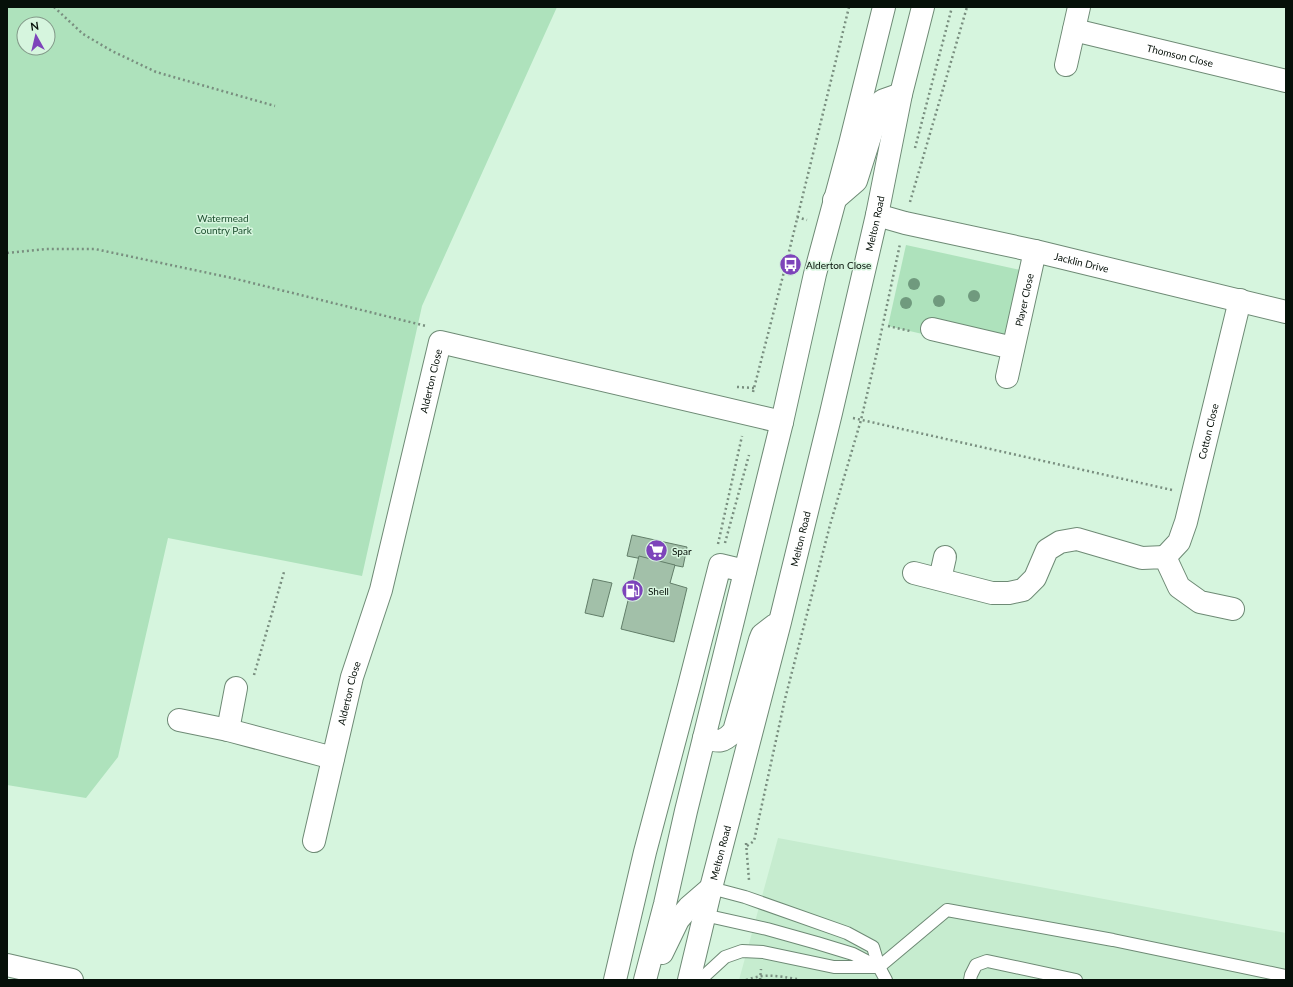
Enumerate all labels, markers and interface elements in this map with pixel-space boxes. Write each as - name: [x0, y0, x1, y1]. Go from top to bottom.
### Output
- north arrow: [16, 16, 56, 56]
- text: N: [29, 19, 40, 33]
- street label: Thomson Close: [1146, 42, 1214, 69]
- street label: Melton Road: [863, 195, 887, 252]
- park label: Watermead Country Park: [194, 212, 253, 236]
- street label: Jacklin Drive: [1053, 250, 1110, 275]
- bus stop icon: Alderton Close: [777, 252, 803, 278]
- place label: Alderton Close: [806, 259, 871, 271]
- street label: Player Close: [1012, 272, 1036, 327]
- street label: Alderton Close: [417, 348, 444, 414]
- street label: Cotton Close: [1195, 402, 1221, 461]
- street label: Melton Road: [788, 510, 813, 568]
- supermarket icon: Spar: [644, 538, 670, 564]
- place label: Spar: [672, 545, 692, 557]
- fuel station icon: Shell: [620, 578, 646, 604]
- place label: Shell: [648, 585, 669, 597]
- street label: Alderton Close: [335, 660, 363, 726]
- street label: Melton Road: [707, 824, 733, 882]

